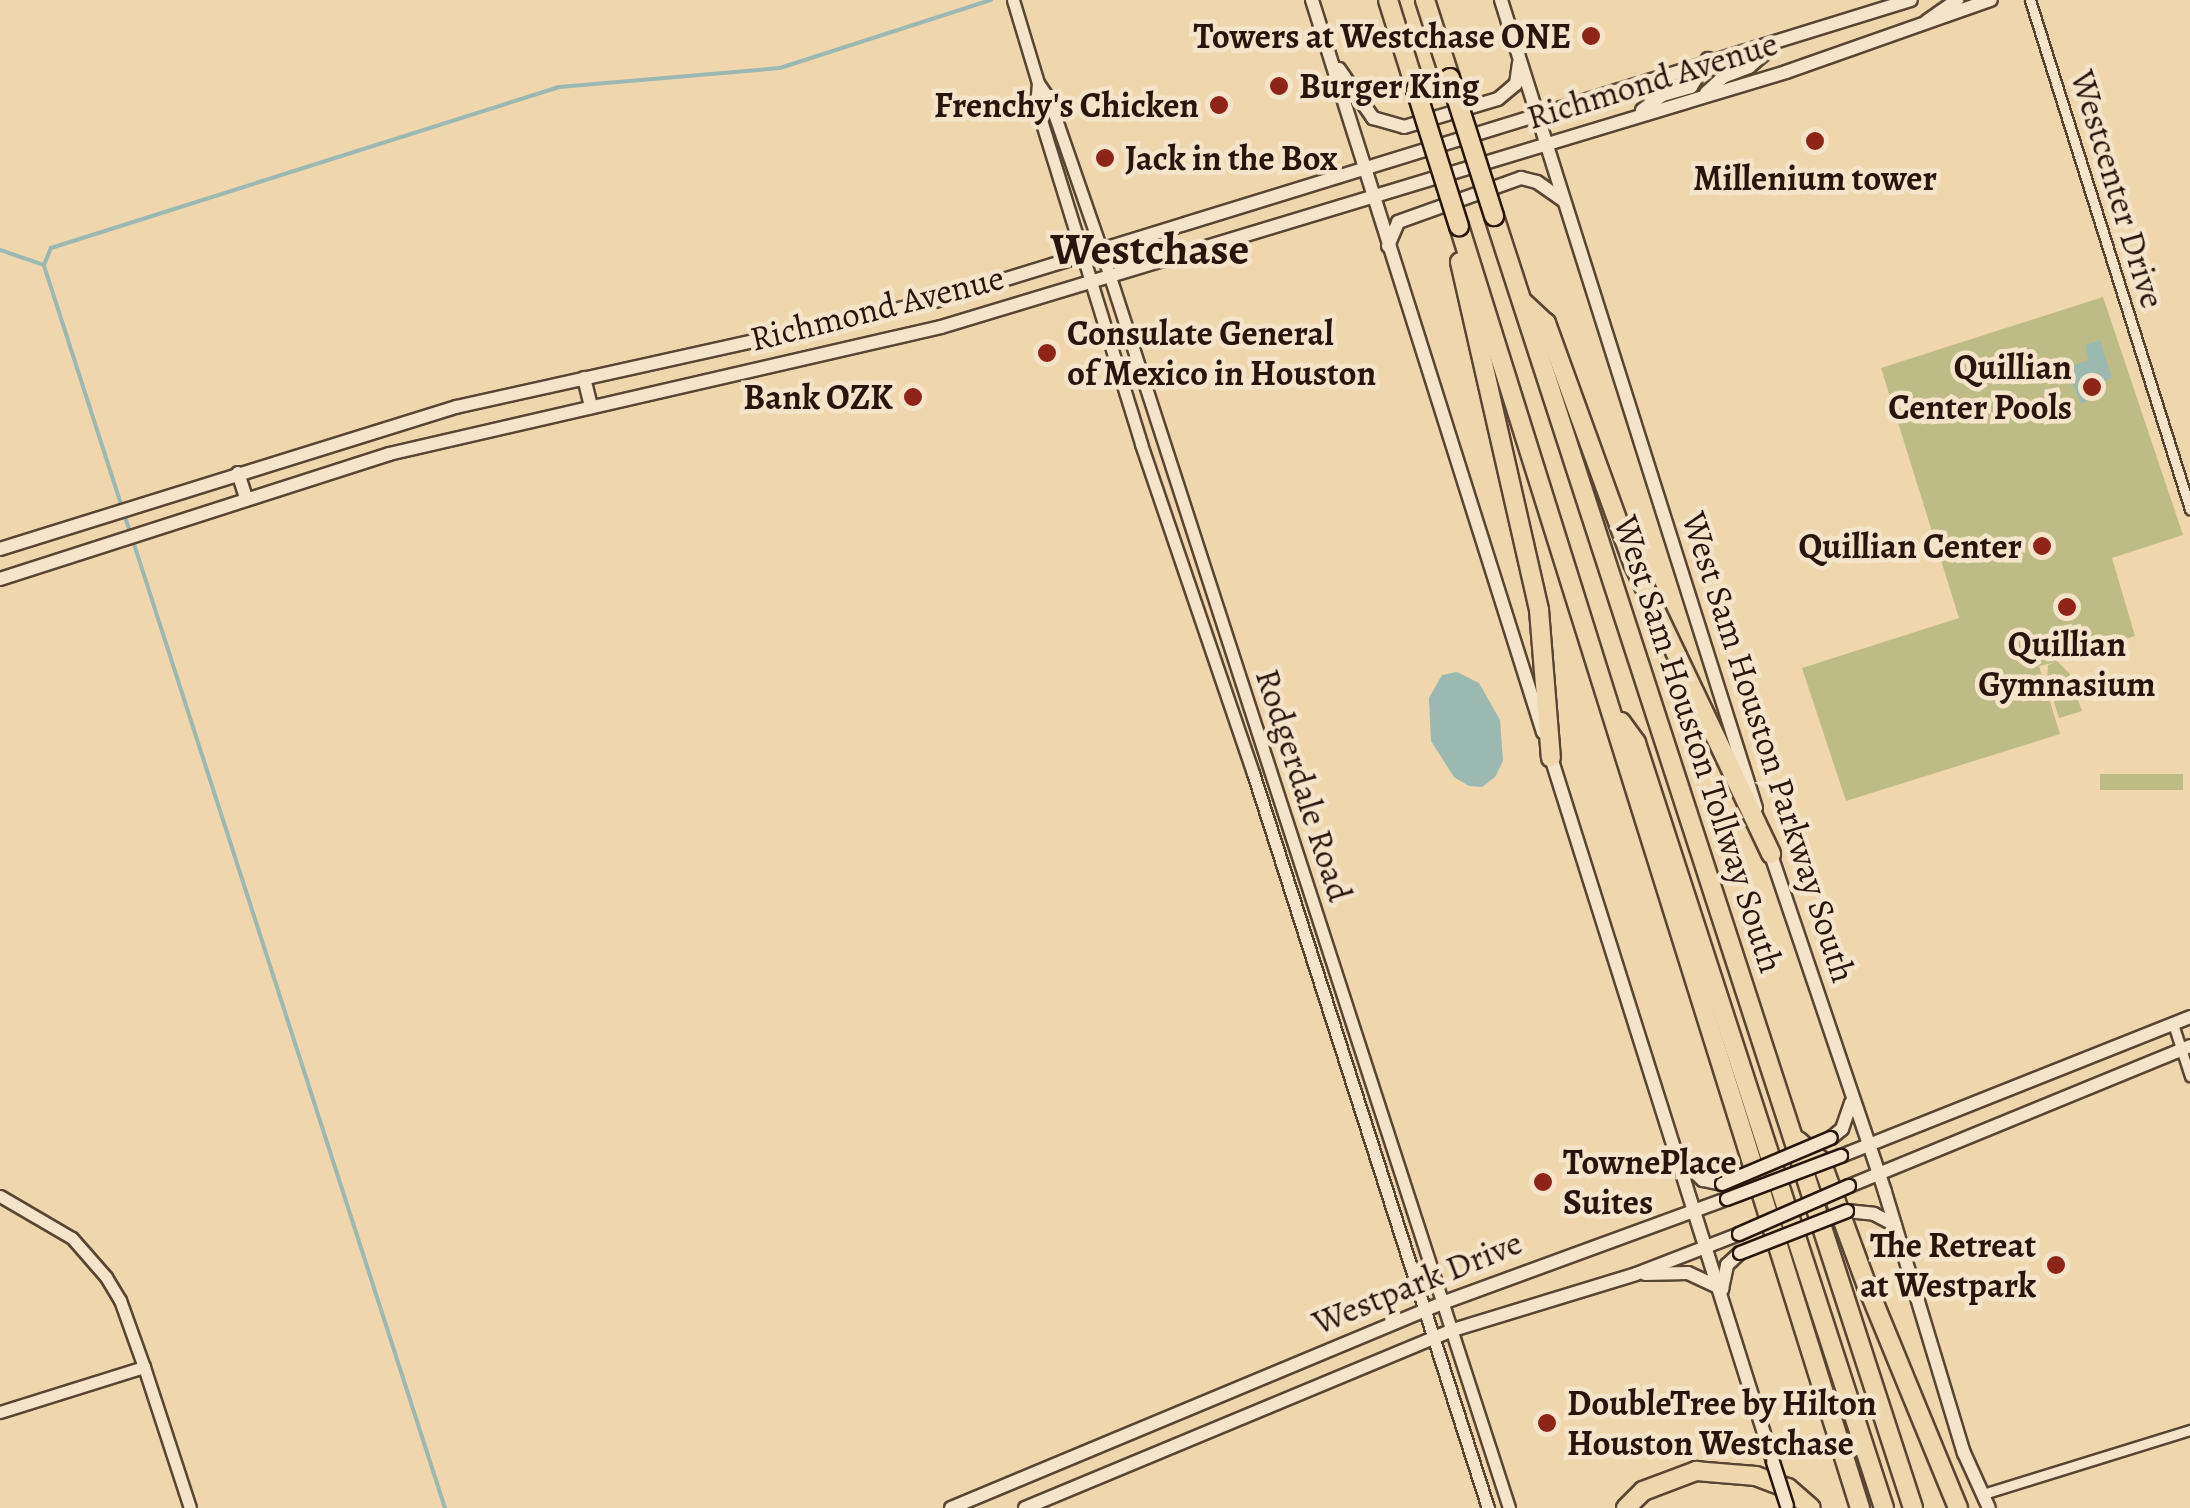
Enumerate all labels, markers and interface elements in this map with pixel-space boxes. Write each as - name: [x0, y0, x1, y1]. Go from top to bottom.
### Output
- place label: Towers at Westchase ONE: [1194, 15, 1571, 57]
- street label: Richmond Avenue: [1521, 22, 1783, 138]
- marker: Towers at Westchase ONE: [1580, 25, 1602, 47]
- place label: Burger King: [1299, 65, 1479, 107]
- street label: Westcenter Drive: [2062, 65, 2174, 313]
- marker: Burger King: [1268, 75, 1290, 97]
- place label: Frenchy's Chicken: [934, 84, 1199, 126]
- marker: Frenchy's Chicken: [1208, 94, 1230, 116]
- marker: Millenium tower: [1804, 130, 1826, 152]
- place label: Jack in the Box: [1125, 137, 1337, 179]
- marker: Jack in the Box: [1094, 147, 1116, 169]
- place label: Millenium tower: [1693, 157, 1937, 199]
- district label: Westchase: [1051, 223, 1249, 277]
- street label: Richmond Avenue: [746, 256, 1008, 360]
- place label: Consulate General of Mexico in Houston: [1067, 312, 1376, 394]
- marker: Consulate General of Mexico in Houston: [1036, 342, 1058, 364]
- place label: Quillian Center Pools: [1888, 346, 2072, 428]
- place label: Bank OZK: [743, 376, 893, 418]
- marker: Quillian Center Pools: [2081, 376, 2103, 398]
- marker: Bank OZK: [902, 386, 924, 408]
- street label: West Sam Houston Parkway South: [1673, 507, 1865, 987]
- street label: West Sam Houston Tollway South: [1605, 510, 1793, 978]
- place label: Quillian Center: [1799, 525, 2022, 567]
- marker: Quillian Center: [2031, 535, 2053, 557]
- marker: Quillian Gymnasium: [2056, 596, 2078, 618]
- place label: Quillian Gymnasium: [1978, 623, 2156, 705]
- street label: Rodgerdale Road: [1247, 663, 1361, 907]
- place label: TownePlace Suites: [1563, 1141, 1737, 1223]
- marker: TownePlace Suites: [1532, 1171, 1554, 1193]
- street label: Westpark Drive: [1306, 1221, 1528, 1343]
- place label: The Retreat at Westpark: [1860, 1224, 2036, 1306]
- marker: The Retreat at Westpark: [2045, 1254, 2067, 1276]
- place label: DoubleTree by Hilton Houston Westchase: [1567, 1382, 1877, 1464]
- marker: DoubleTree by Hilton Houston Westchase: [1536, 1412, 1558, 1434]

